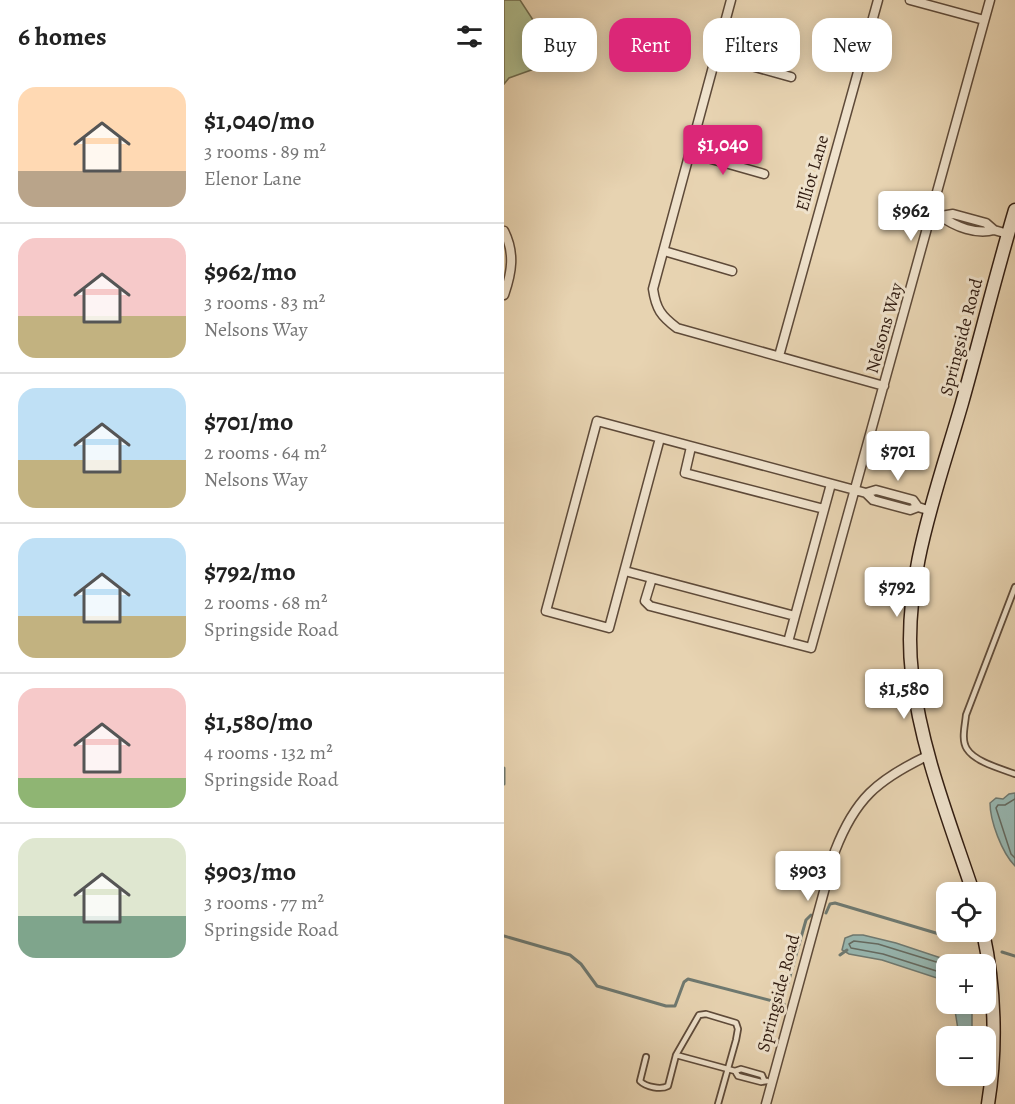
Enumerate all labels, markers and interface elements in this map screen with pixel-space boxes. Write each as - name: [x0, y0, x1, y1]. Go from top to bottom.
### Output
- chip: Buy: [522, 18, 597, 72]
- chip: Rent: [609, 18, 691, 72]
- chip: Filters: [703, 18, 800, 72]
- chip: New: [812, 18, 892, 72]
- text: 6 homes: [18, 19, 107, 54]
- icon: filters: [453, 20, 486, 53]
- text: $1,040/mo: [204, 103, 315, 138]
- icon: home: [66, 111, 138, 183]
- pin: $1,040: [674, 125, 772, 176]
- text: $1,040: [697, 131, 749, 158]
- street label: Elliot Lane: [790, 132, 834, 214]
- text: 3 rooms · 89 m²: [204, 138, 326, 165]
- text: Elenor Lane: [204, 165, 302, 192]
- pin: $962: [875, 191, 947, 242]
- text: $962: [892, 197, 930, 224]
- text: $962/mo: [204, 254, 297, 289]
- icon: home: [66, 262, 138, 334]
- street label: Springside Road: [934, 275, 988, 399]
- street label: Nelsons Way: [860, 279, 909, 376]
- text: 3 rooms · 83 m²: [204, 289, 325, 316]
- text: Nelsons Way: [204, 316, 308, 343]
- text: $701/mo: [204, 404, 293, 439]
- icon: home: [66, 412, 138, 484]
- pin: $701: [862, 431, 934, 482]
- text: $701: [880, 437, 916, 464]
- text: 2 rooms · 64 m²: [204, 439, 327, 466]
- text: Nelsons Way: [204, 466, 308, 493]
- text: $792/mo: [204, 554, 296, 589]
- icon: home: [66, 562, 138, 634]
- pin: $792: [861, 567, 933, 618]
- text: $792: [879, 573, 915, 600]
- text: 2 rooms · 68 m²: [204, 589, 328, 616]
- text: Springside Road: [204, 616, 338, 643]
- pin: $1,580: [855, 669, 953, 720]
- text: $1,580: [879, 675, 929, 702]
- text: $1,580/mo: [204, 704, 313, 739]
- icon: home: [66, 712, 138, 784]
- text: 4 rooms · 132 m²: [204, 739, 333, 766]
- text: Springside Road: [204, 766, 338, 793]
- pin: $903: [772, 851, 844, 902]
- text: $903/mo: [204, 854, 296, 889]
- text: $903: [789, 857, 827, 884]
- icon: home: [66, 862, 138, 934]
- map controls: [936, 882, 996, 1086]
- button: locate: [936, 882, 996, 942]
- text: 3 rooms · 77 m²: [204, 889, 324, 916]
- text: Springside Road: [204, 916, 338, 943]
- street label: Springside Road: [751, 931, 805, 1055]
- button: +: [936, 954, 996, 1014]
- button: −: [936, 1026, 996, 1086]

